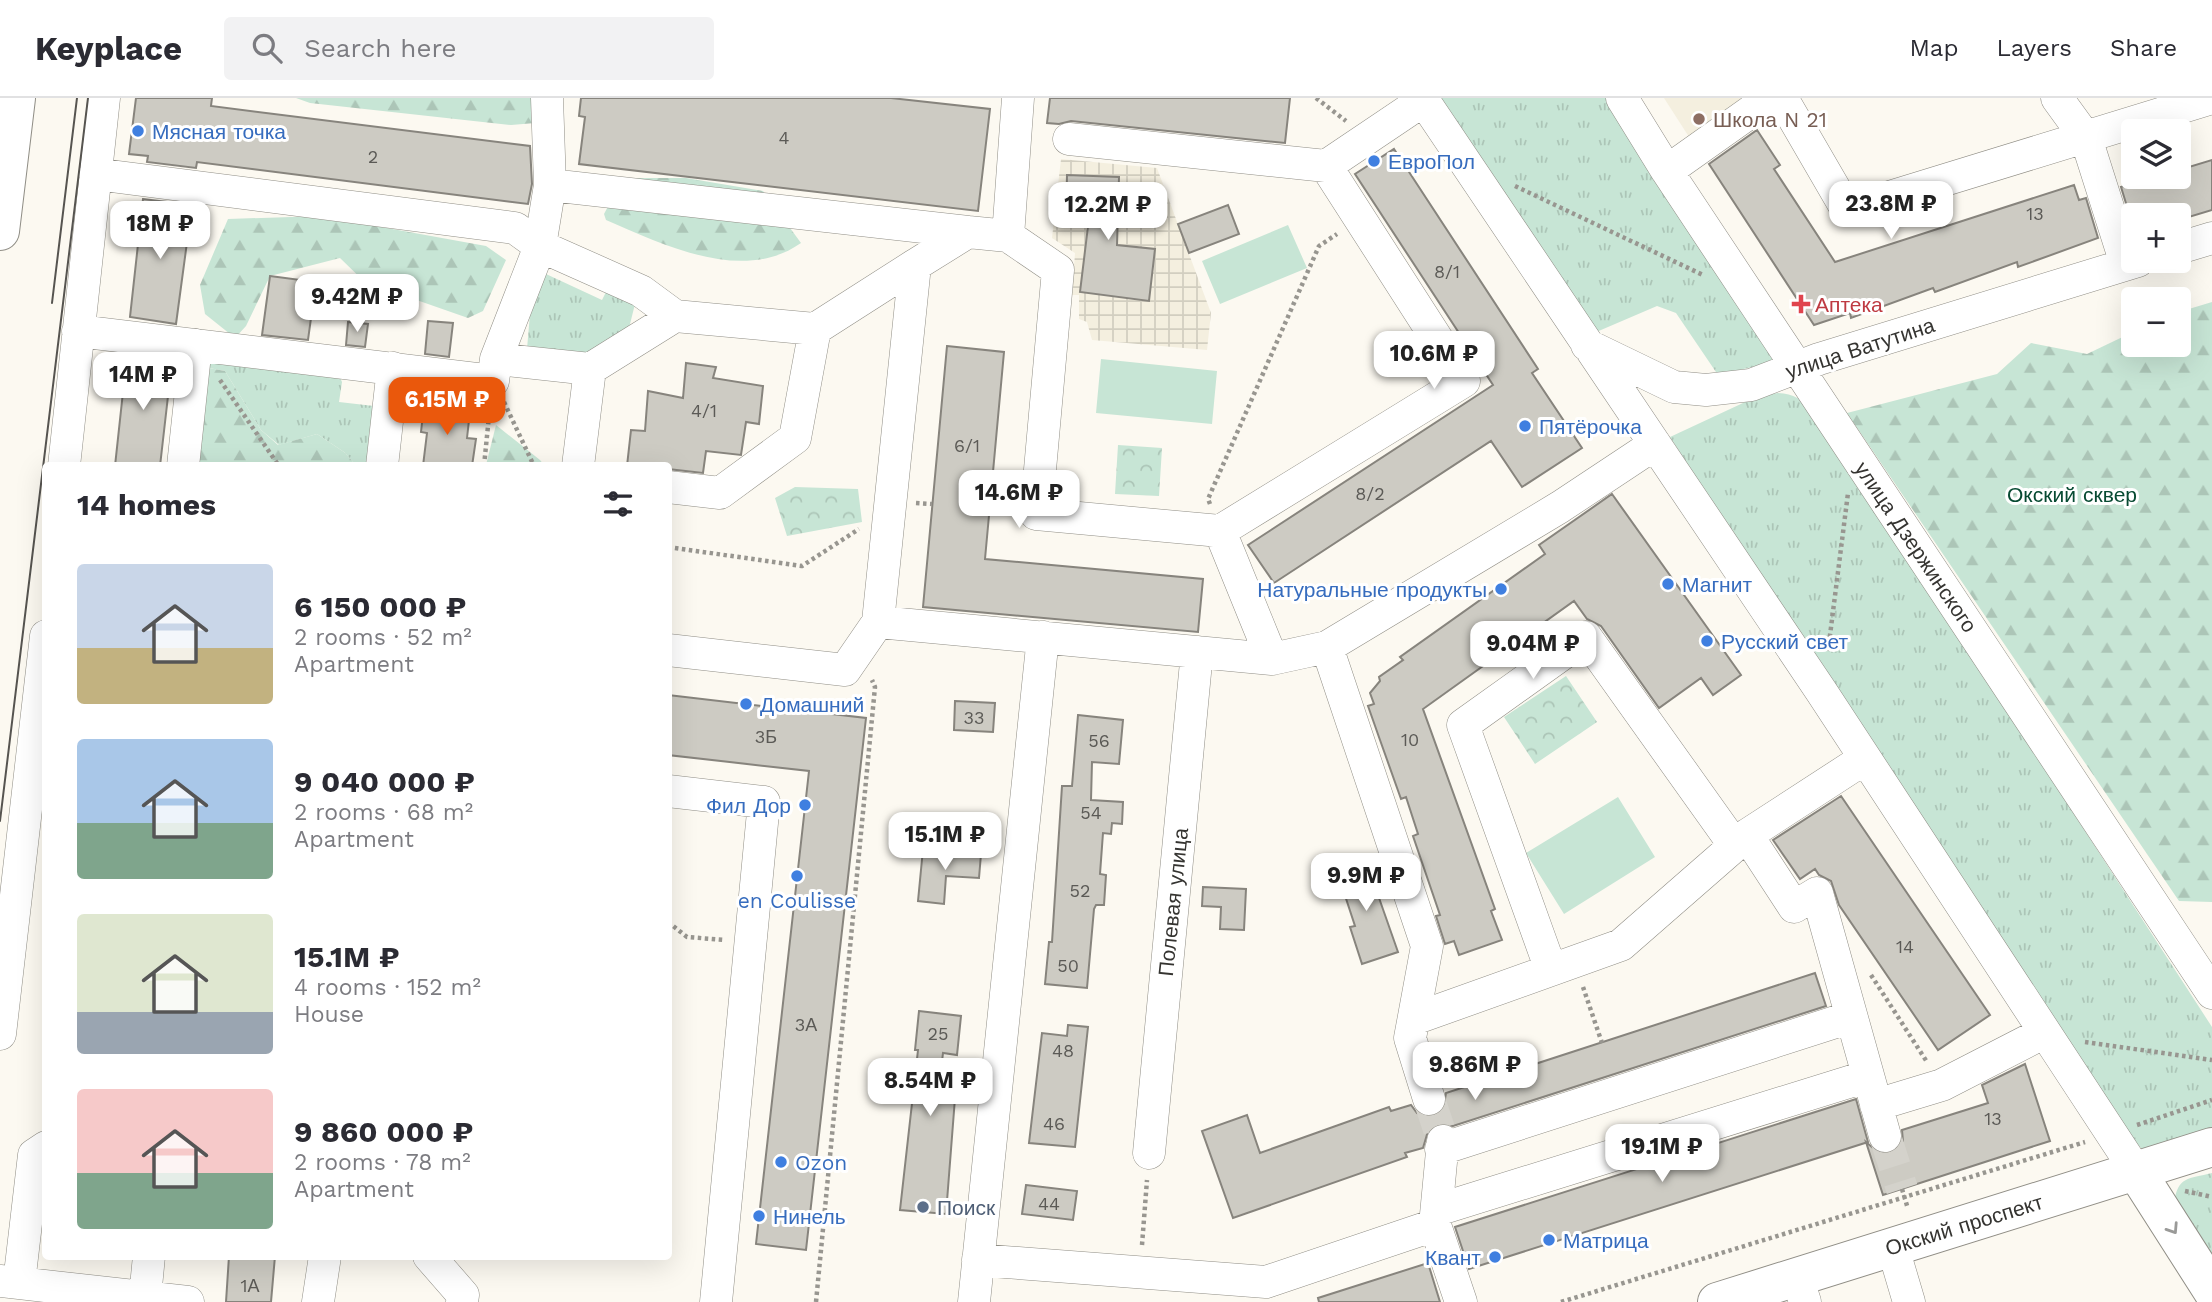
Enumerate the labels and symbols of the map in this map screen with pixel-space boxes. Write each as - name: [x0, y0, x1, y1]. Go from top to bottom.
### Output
- place label: Школа N 21: [1713, 107, 1827, 132]
- marker: Школа N 21: [1691, 111, 1707, 127]
- place label: Мясная точка: [152, 119, 286, 144]
- marker: Мясная точка: [130, 123, 146, 139]
- house number: 4: [779, 127, 790, 148]
- house number: 2: [368, 146, 378, 167]
- place label: ЕвроПол: [1388, 149, 1475, 174]
- marker: ЕвроПол: [1366, 153, 1382, 169]
- pin: 23.8M ₽: [1826, 181, 1956, 241]
- pin: 12.2M ₽: [1043, 183, 1173, 242]
- pin: 18M ₽: [111, 202, 209, 261]
- house number: 13: [2026, 203, 2044, 224]
- house number: 8/1: [1434, 261, 1460, 282]
- pin: 9.42M ₽: [292, 274, 422, 334]
- place label: Аптека: [1815, 292, 1883, 317]
- marker: Аптека: [1793, 296, 1809, 312]
- street label: улица Ватутина: [1782, 312, 1938, 384]
- pin: 10.6M ₽: [1369, 331, 1499, 391]
- pin: 14M ₽: [94, 352, 192, 412]
- pin: 6.15M ₽: [382, 378, 512, 437]
- house number: 4/1: [691, 400, 717, 421]
- place label: Пятёрочка: [1539, 414, 1642, 439]
- marker: Пятёрочка: [1517, 418, 1533, 434]
- house number: 6/1: [954, 435, 980, 456]
- street label: улица Дзержинского: [1850, 457, 1982, 637]
- pin: 14.6M ₽: [954, 470, 1084, 530]
- park label: Окский сквер: [2007, 482, 2137, 507]
- house number: 8/2: [1355, 483, 1385, 504]
- place label: Магнит: [1682, 572, 1752, 597]
- marker: Магнит: [1660, 576, 1676, 592]
- place label: Натуральные продукты: [1257, 577, 1487, 602]
- marker: Натуральные продукты: [1493, 581, 1509, 597]
- pin: 9.04M ₽: [1468, 622, 1598, 681]
- place label: Русский свет: [1721, 629, 1848, 654]
- marker: Русский свет: [1699, 633, 1715, 649]
- place label: Домашний: [760, 692, 864, 717]
- marker: Домашний: [738, 696, 754, 712]
- house number: 33: [964, 707, 985, 728]
- house number: 3Б: [755, 726, 777, 747]
- house number: 10: [1401, 729, 1419, 750]
- house number: 56: [1088, 730, 1110, 751]
- place label: Фил Дор: [706, 793, 791, 818]
- marker: Фил Дор: [797, 797, 813, 813]
- house number: 54: [1080, 802, 1102, 823]
- pin: 15.1M ₽: [880, 812, 1010, 872]
- street label: Полевая улица: [1153, 826, 1193, 977]
- pin: 9.9M ₽: [1309, 854, 1423, 913]
- marker: en Coulisse: [789, 868, 805, 884]
- house number: 52: [1070, 880, 1090, 901]
- place label: en Coulisse: [738, 888, 856, 913]
- house number: 14: [1896, 936, 1914, 957]
- house number: 50: [1057, 955, 1079, 976]
- house number: 3А: [795, 1014, 817, 1035]
- house number: 25: [928, 1023, 948, 1044]
- house number: 48: [1052, 1040, 1074, 1061]
- pin: 9.86M ₽: [1410, 1042, 1540, 1102]
- pin: 8.54M ₽: [865, 1058, 995, 1118]
- house number: 13: [1984, 1108, 2002, 1129]
- house number: 46: [1043, 1113, 1065, 1134]
- pin: 19.1M ₽: [1597, 1124, 1727, 1184]
- place label: Ozon: [795, 1150, 847, 1175]
- marker: Ozon: [773, 1154, 789, 1170]
- street label: Окский проспект: [1882, 1189, 2046, 1261]
- house number: 44: [1038, 1193, 1060, 1214]
- place label: Поиск: [937, 1195, 996, 1220]
- marker: Поиск: [915, 1199, 931, 1215]
- place label: Нинель: [773, 1204, 846, 1229]
- marker: Нинель: [751, 1208, 767, 1224]
- one-way arrow: [2164, 1221, 2177, 1234]
- place label: Матрица: [1563, 1228, 1649, 1253]
- marker: Матрица: [1541, 1232, 1557, 1248]
- place label: Квант: [1425, 1245, 1481, 1270]
- marker: Квант: [1487, 1249, 1503, 1265]
- house number: 1А: [240, 1275, 260, 1296]

